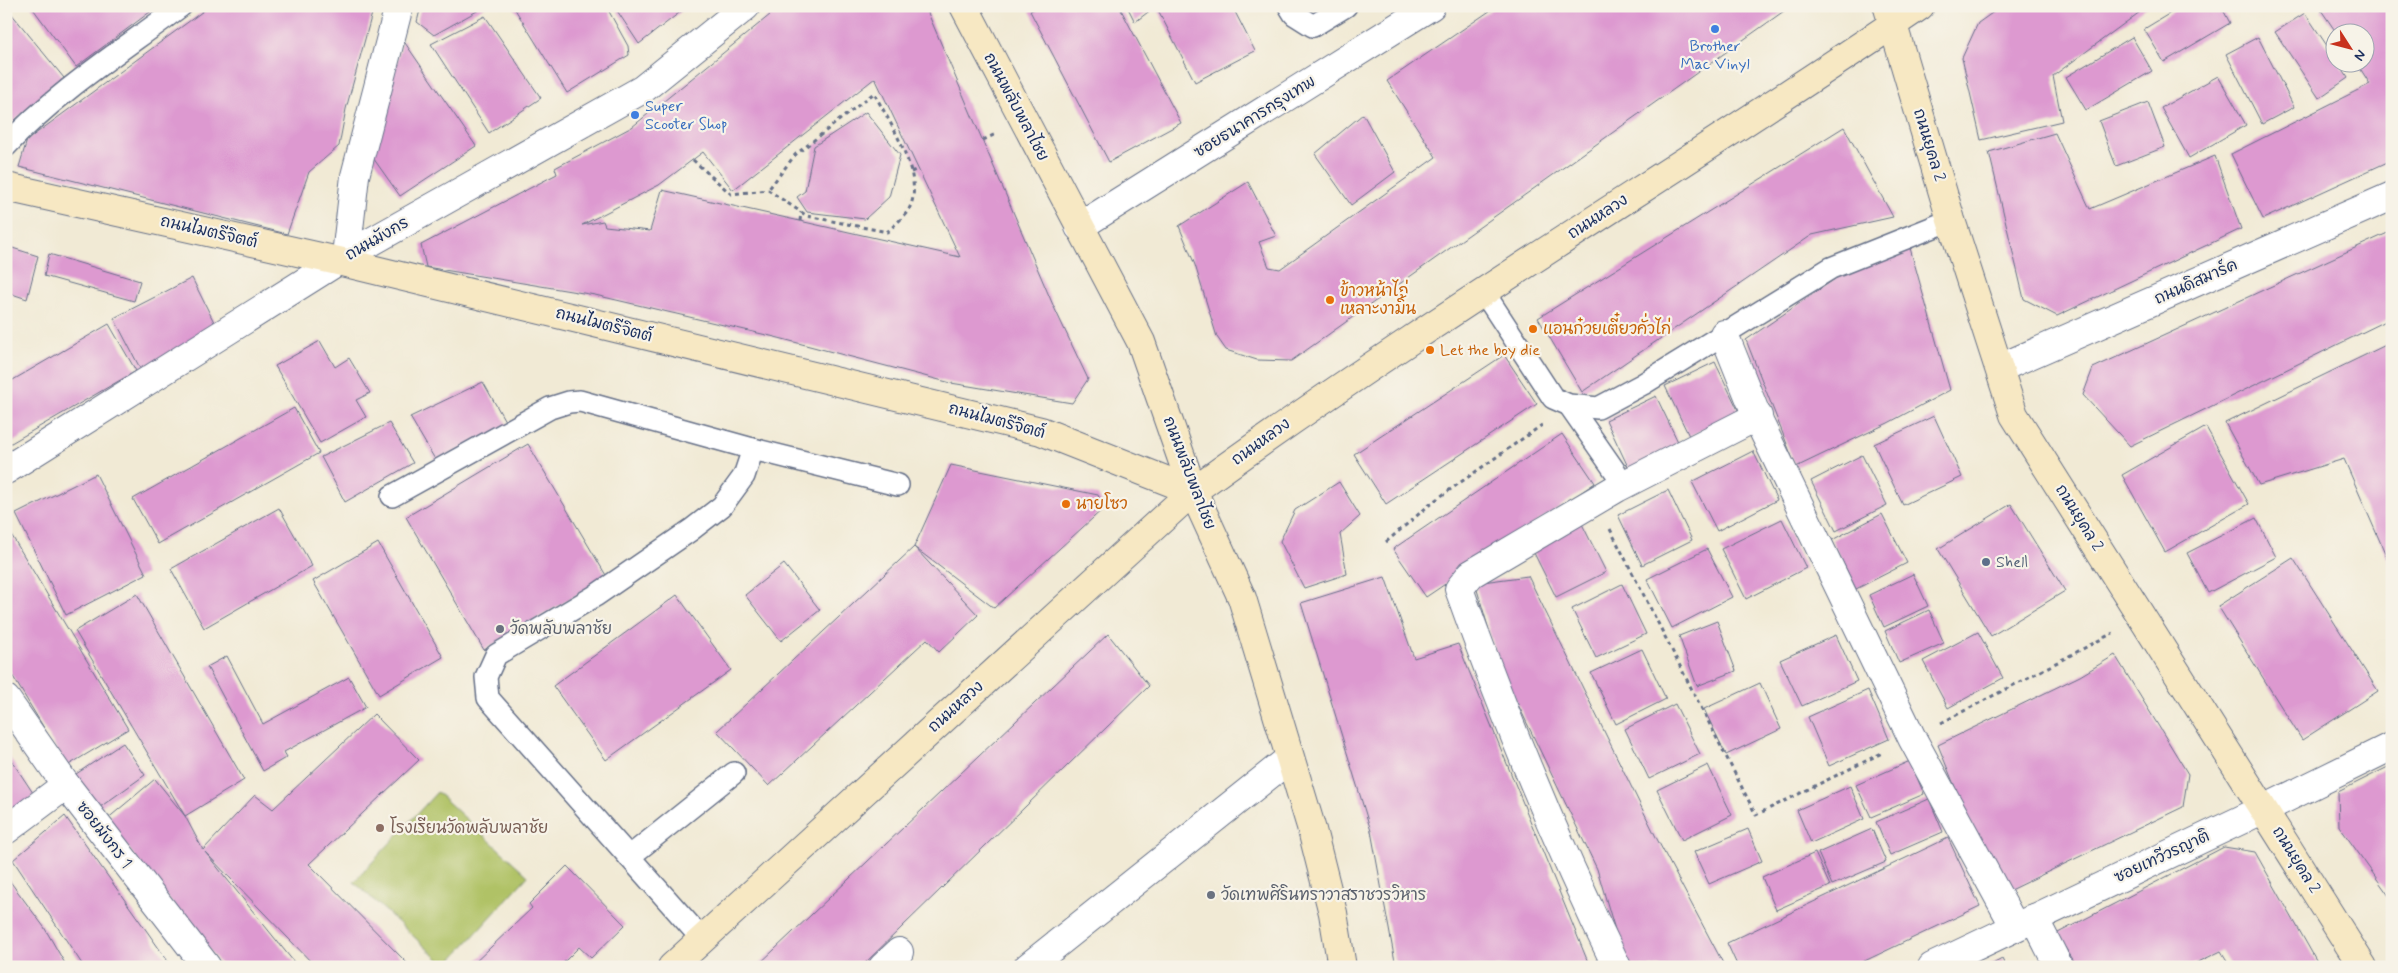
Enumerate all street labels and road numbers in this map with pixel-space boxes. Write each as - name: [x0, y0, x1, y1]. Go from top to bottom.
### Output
- street label: ถนนพลับพลาไชย: [979, 48, 1055, 165]
- street label: ซอยธนาคารกรุงเทพ: [1190, 71, 1320, 164]
- street label: ถนนยุคล 2: [1907, 106, 1950, 184]
- street label: ถนนหลวง: [1564, 190, 1632, 244]
- street label: ถนนไมตรีจิตต์: [158, 209, 260, 253]
- street label: ถนนมังกร: [341, 212, 413, 266]
- street label: ถนนดิสมาร์ค: [2150, 252, 2241, 310]
- street label: ถนนไมตรีจิตต์: [553, 301, 655, 347]
- street label: ถนนไมตรีจิตต์: [946, 396, 1048, 444]
- street label: ถนนพลับพลาไชย: [1158, 413, 1222, 533]
- street label: ถนนหลวง: [1227, 414, 1295, 470]
- street label: ถนนยุคล 2: [2049, 481, 2108, 556]
- street label: ถนนหลวง: [924, 677, 988, 737]
- street label: ซอยมังกร 1: [71, 797, 138, 873]
- street label: ถนนยุคล 2: [2266, 823, 2325, 898]
- street label: ซอยเทวีวรญาติ: [2110, 825, 2213, 888]

